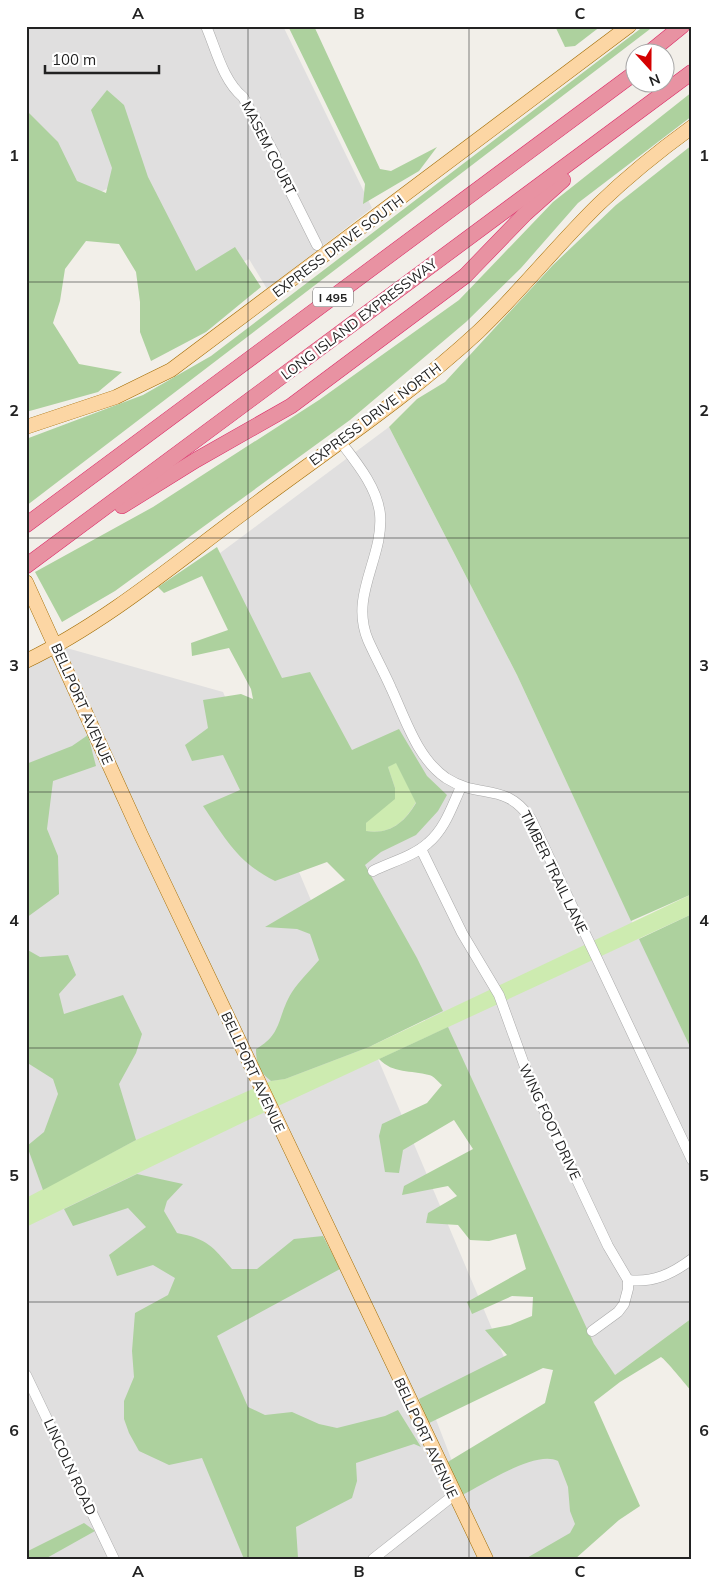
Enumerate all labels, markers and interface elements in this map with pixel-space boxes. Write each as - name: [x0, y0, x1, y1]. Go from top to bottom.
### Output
- text: A: [132, 3, 144, 23]
- text: B: [353, 3, 365, 23]
- text: C: [575, 3, 586, 23]
- scale bar: [45, 42, 159, 74]
- north arrow: [626, 42, 676, 92]
- text: 100 m: [52, 50, 96, 69]
- text: N: [646, 70, 663, 90]
- street label: MASEM COURT: [238, 98, 301, 198]
- text: 1: [9, 145, 19, 165]
- text: 1: [699, 145, 709, 165]
- street label: EXPRESS DRIVE SOUTH: [269, 191, 407, 301]
- street label: LONG ISLAND EXPRESSWAY: [277, 254, 441, 384]
- road number: I 495: [313, 288, 353, 306]
- street label: EXPRESS DRIVE NORTH: [305, 359, 445, 469]
- text: 2: [9, 400, 19, 420]
- text: 2: [699, 400, 709, 420]
- street label: BELLPORT AVENUE: [47, 641, 117, 767]
- text: 3: [9, 655, 19, 675]
- text: 3: [699, 655, 709, 675]
- street label: TIMBER TRAIL LANE: [516, 808, 592, 936]
- text: 4: [9, 910, 19, 930]
- text: 4: [699, 910, 709, 930]
- street label: BELLPORT AVENUE: [217, 1009, 289, 1135]
- street label: WING FOOT DRIVE: [515, 1061, 585, 1183]
- text: 5: [9, 1165, 19, 1185]
- text: 5: [699, 1165, 709, 1185]
- street label: BELLPORT AVENUE: [390, 1375, 462, 1501]
- street label: LINCOLN ROAD: [40, 1416, 100, 1518]
- text: 6: [9, 1420, 19, 1440]
- text: 6: [699, 1420, 709, 1440]
- text: A: [132, 1561, 144, 1581]
- text: B: [353, 1561, 365, 1581]
- text: C: [575, 1561, 586, 1581]

